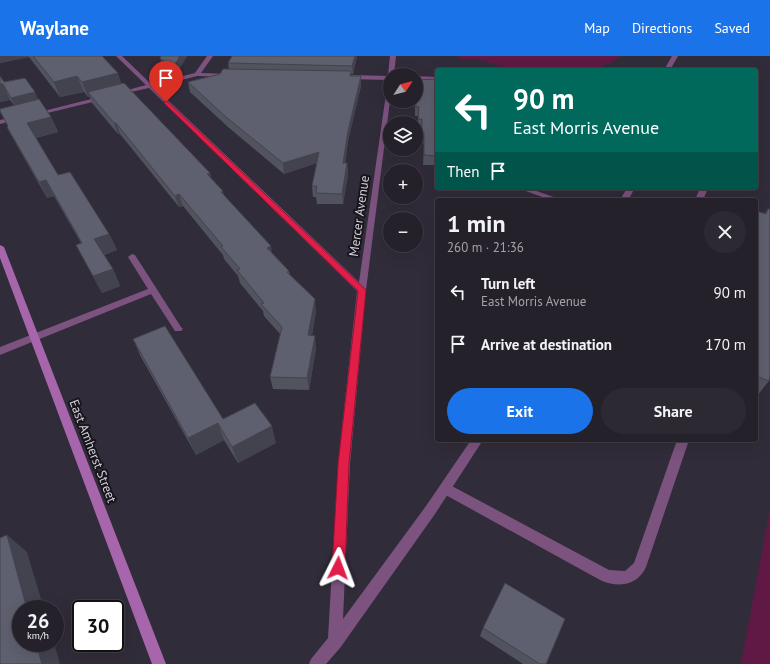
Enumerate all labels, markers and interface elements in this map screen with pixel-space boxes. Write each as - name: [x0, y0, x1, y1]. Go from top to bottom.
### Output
- text: Waylane: [20, 16, 89, 40]
- text: Map: [584, 19, 610, 37]
- text: Directions: [632, 19, 692, 37]
- text: Saved: [714, 19, 750, 37]
- pin: [149, 61, 183, 102]
- icon: arrive: [155, 67, 177, 89]
- north arrow: [383, 68, 423, 108]
- map controls: [383, 68, 423, 252]
- text: 90 m: [513, 80, 574, 117]
- icon: left: [447, 84, 499, 136]
- button: layers: [383, 116, 423, 156]
- text: East Morris Avenue: [513, 116, 659, 139]
- icon: arrive: [487, 160, 509, 182]
- text: Then: [447, 162, 479, 181]
- button: +: [383, 164, 423, 204]
- street label: Mercer Avenue: [345, 174, 373, 258]
- text: 1 min: [447, 208, 506, 239]
- button: close: [704, 211, 746, 253]
- button: −: [383, 212, 423, 252]
- text: 260 m · 21:36: [447, 239, 524, 256]
- text: Turn left: [481, 274, 535, 293]
- icon: left: [447, 281, 469, 303]
- text: 90 m: [713, 283, 746, 302]
- text: East Morris Avenue: [481, 293, 586, 310]
- icon: arrive: [447, 333, 469, 355]
- text: Arrive at destination: [481, 335, 612, 354]
- text: 170 m: [705, 335, 746, 354]
- button: Exit: [447, 388, 593, 434]
- button: Share: [601, 388, 746, 434]
- street label: East Amherst Street: [65, 397, 121, 506]
- position arrow: [317, 547, 359, 589]
- speed limit sign: 30: [72, 600, 124, 652]
- text: 26: [27, 608, 49, 634]
- text: km/h: [27, 629, 49, 642]

